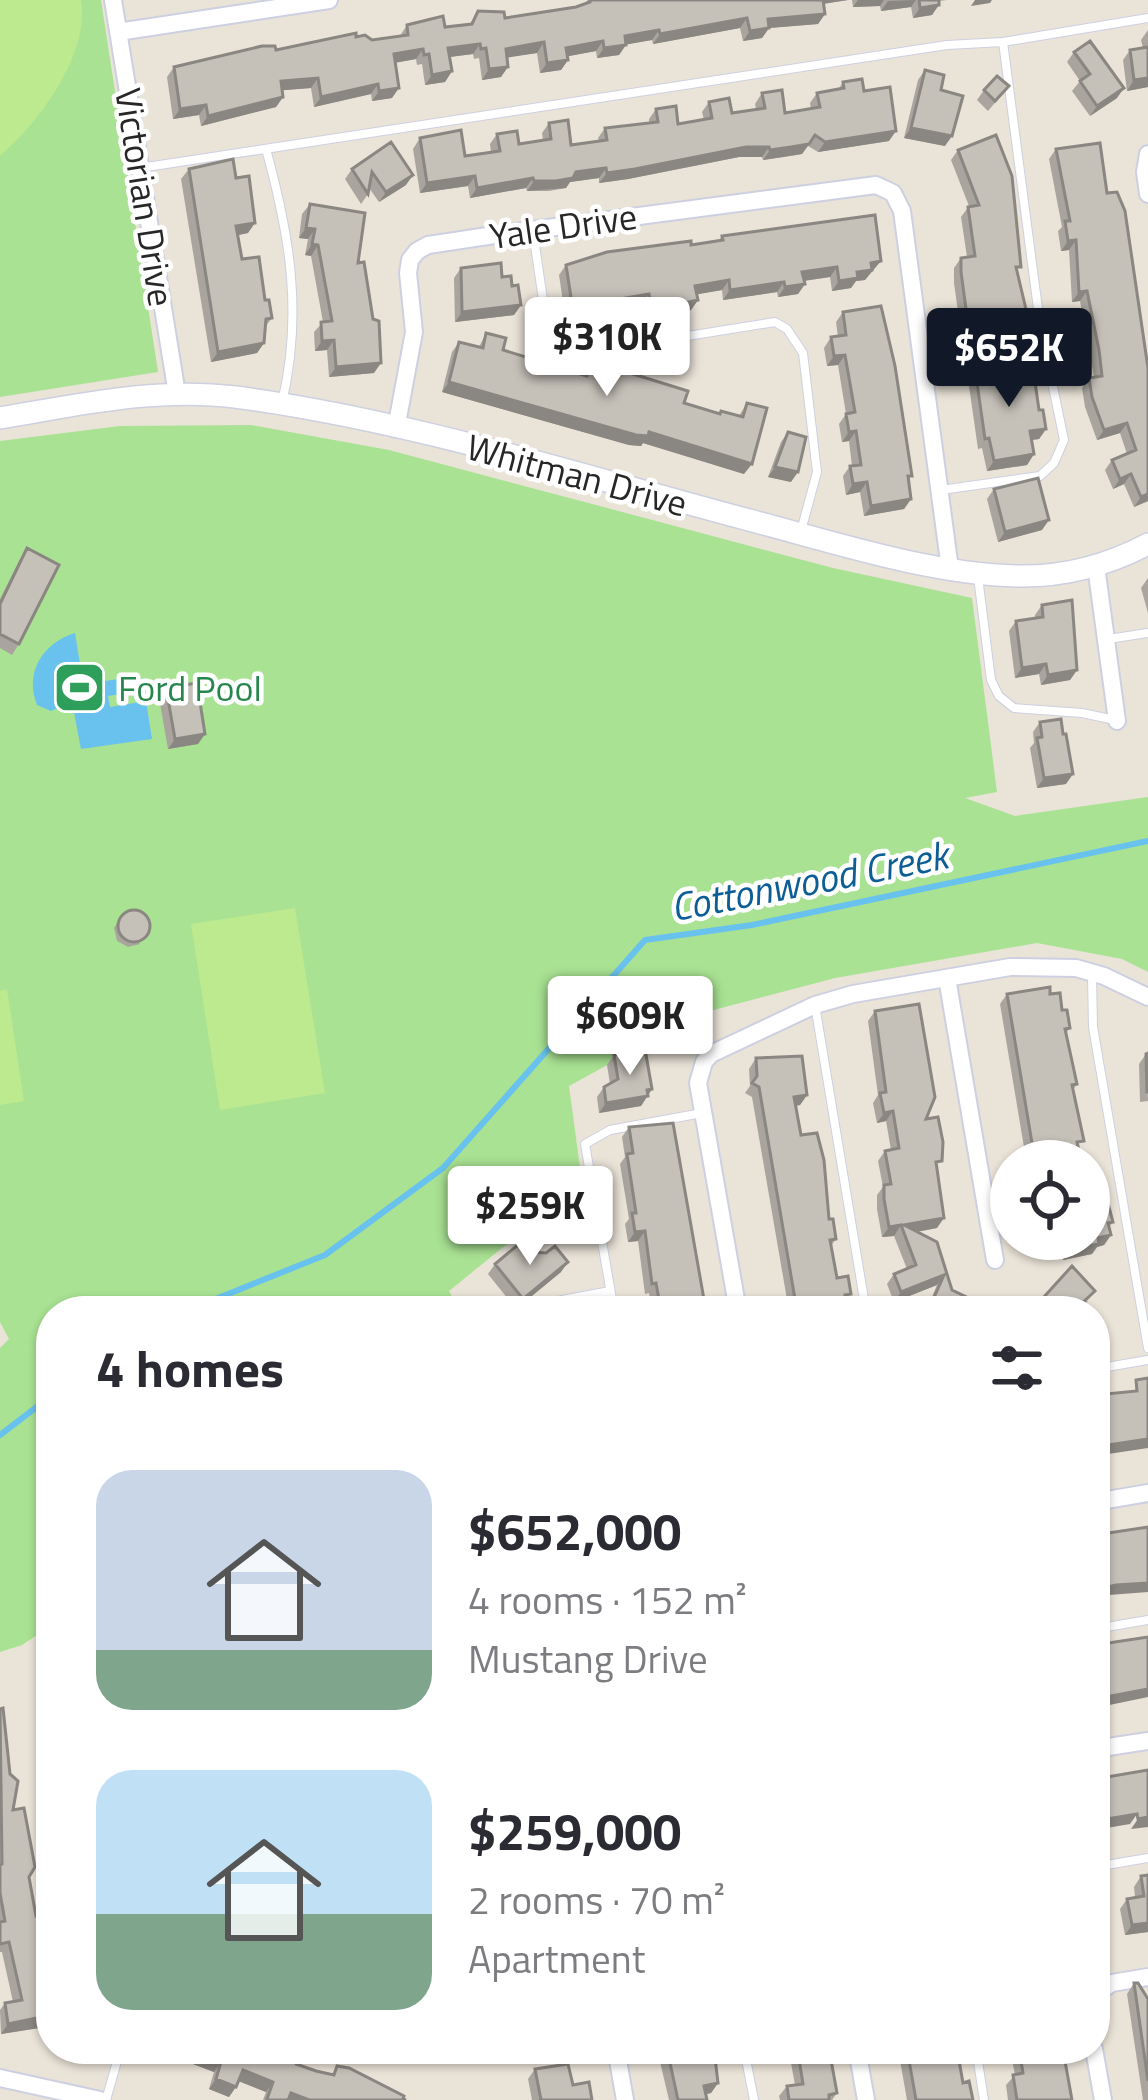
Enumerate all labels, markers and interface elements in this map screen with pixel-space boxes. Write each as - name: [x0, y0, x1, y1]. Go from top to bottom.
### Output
- street label: Victorian Drive: [101, 84, 190, 310]
- street label: Yale Drive: [486, 188, 640, 263]
- pin: $310K: [523, 297, 691, 399]
- text: $310K: [552, 306, 662, 365]
- pin: $652K: [925, 308, 1093, 410]
- text: $652K: [954, 317, 1064, 376]
- street label: Whitman Drive: [461, 419, 693, 530]
- sports icon: Ford Pool: [51, 660, 107, 716]
- place label: Ford Pool: [118, 660, 262, 715]
- water label: Cottonwood Creek: [665, 824, 957, 936]
- pin: $609K: [546, 976, 714, 1078]
- text: $609K: [575, 985, 685, 1044]
- map controls: [990, 1140, 1110, 1260]
- button: locate: [990, 1140, 1110, 1260]
- pin: $259K: [446, 1166, 614, 1268]
- text: $259K: [475, 1175, 585, 1234]
- text: 4 homes: [96, 1329, 284, 1407]
- icon: filters: [984, 1335, 1050, 1401]
- text: $652,000: [468, 1492, 681, 1570]
- icon: home: [192, 1518, 336, 1662]
- text: 4 rooms · 152 m²: [468, 1570, 747, 1629]
- text: Mustang Drive: [468, 1629, 708, 1688]
- text: $259,000: [468, 1792, 681, 1870]
- icon: home: [192, 1818, 336, 1962]
- text: 2 rooms · 70 m²: [468, 1870, 725, 1929]
- text: Apartment: [468, 1929, 645, 1988]

